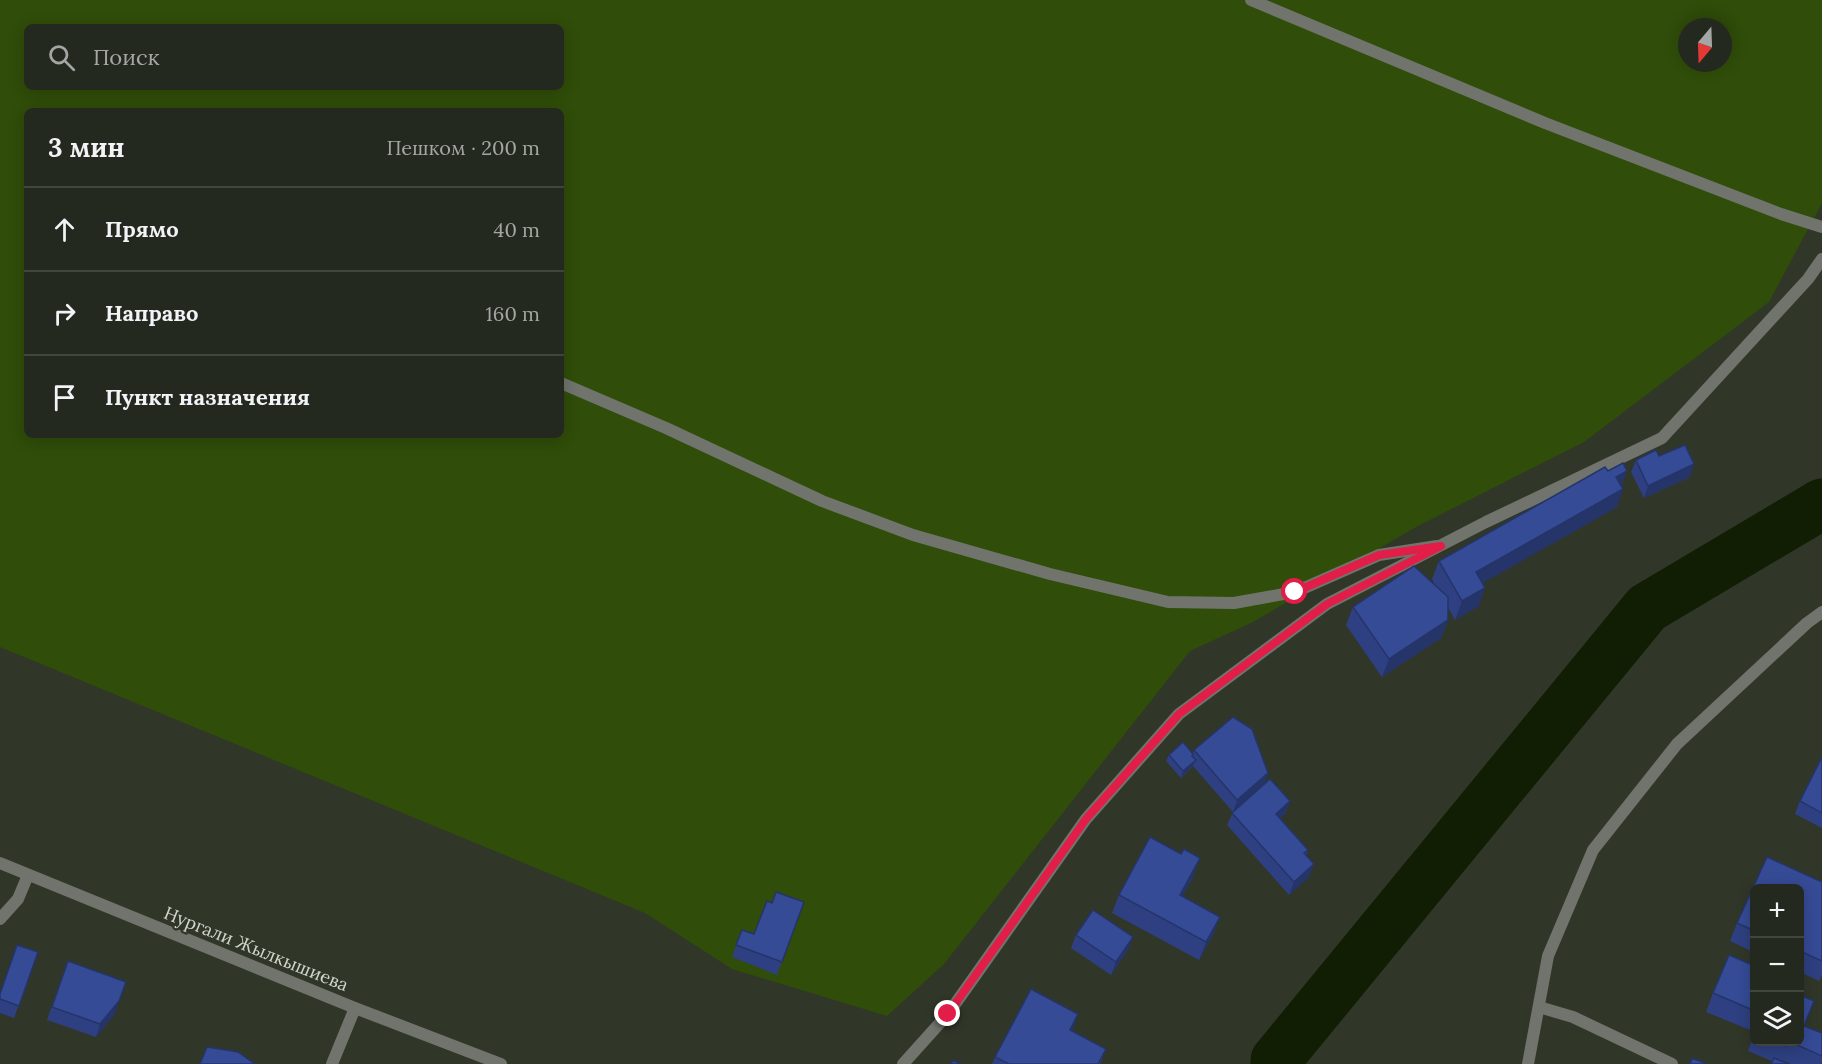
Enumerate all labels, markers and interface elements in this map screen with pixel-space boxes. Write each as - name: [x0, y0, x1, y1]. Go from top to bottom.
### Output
- north arrow: [1678, 18, 1732, 72]
- search box: [24, 24, 564, 90]
- icon: search: [45, 41, 78, 74]
- text: Поиск: [93, 43, 159, 71]
- text: 3 мин: [48, 131, 125, 164]
- text: Пешком · 200 m: [386, 135, 540, 160]
- icon: ahead: [48, 213, 81, 246]
- text: Прямо: [105, 215, 179, 243]
- text: 40 m: [494, 217, 540, 242]
- icon: right: [48, 297, 81, 330]
- text: Направо: [105, 299, 199, 327]
- text: 160 m: [486, 301, 540, 326]
- icon: arrive: [48, 381, 81, 414]
- text: Пункт назначения: [105, 383, 310, 411]
- route start: [1281, 578, 1307, 604]
- map controls: [1750, 884, 1804, 1046]
- button: +: [1750, 884, 1804, 938]
- street label: Нургали Жылкышиева: [161, 901, 352, 996]
- button: −: [1750, 938, 1804, 992]
- button: layers: [1750, 992, 1804, 1046]
- route end: [934, 1000, 960, 1026]

